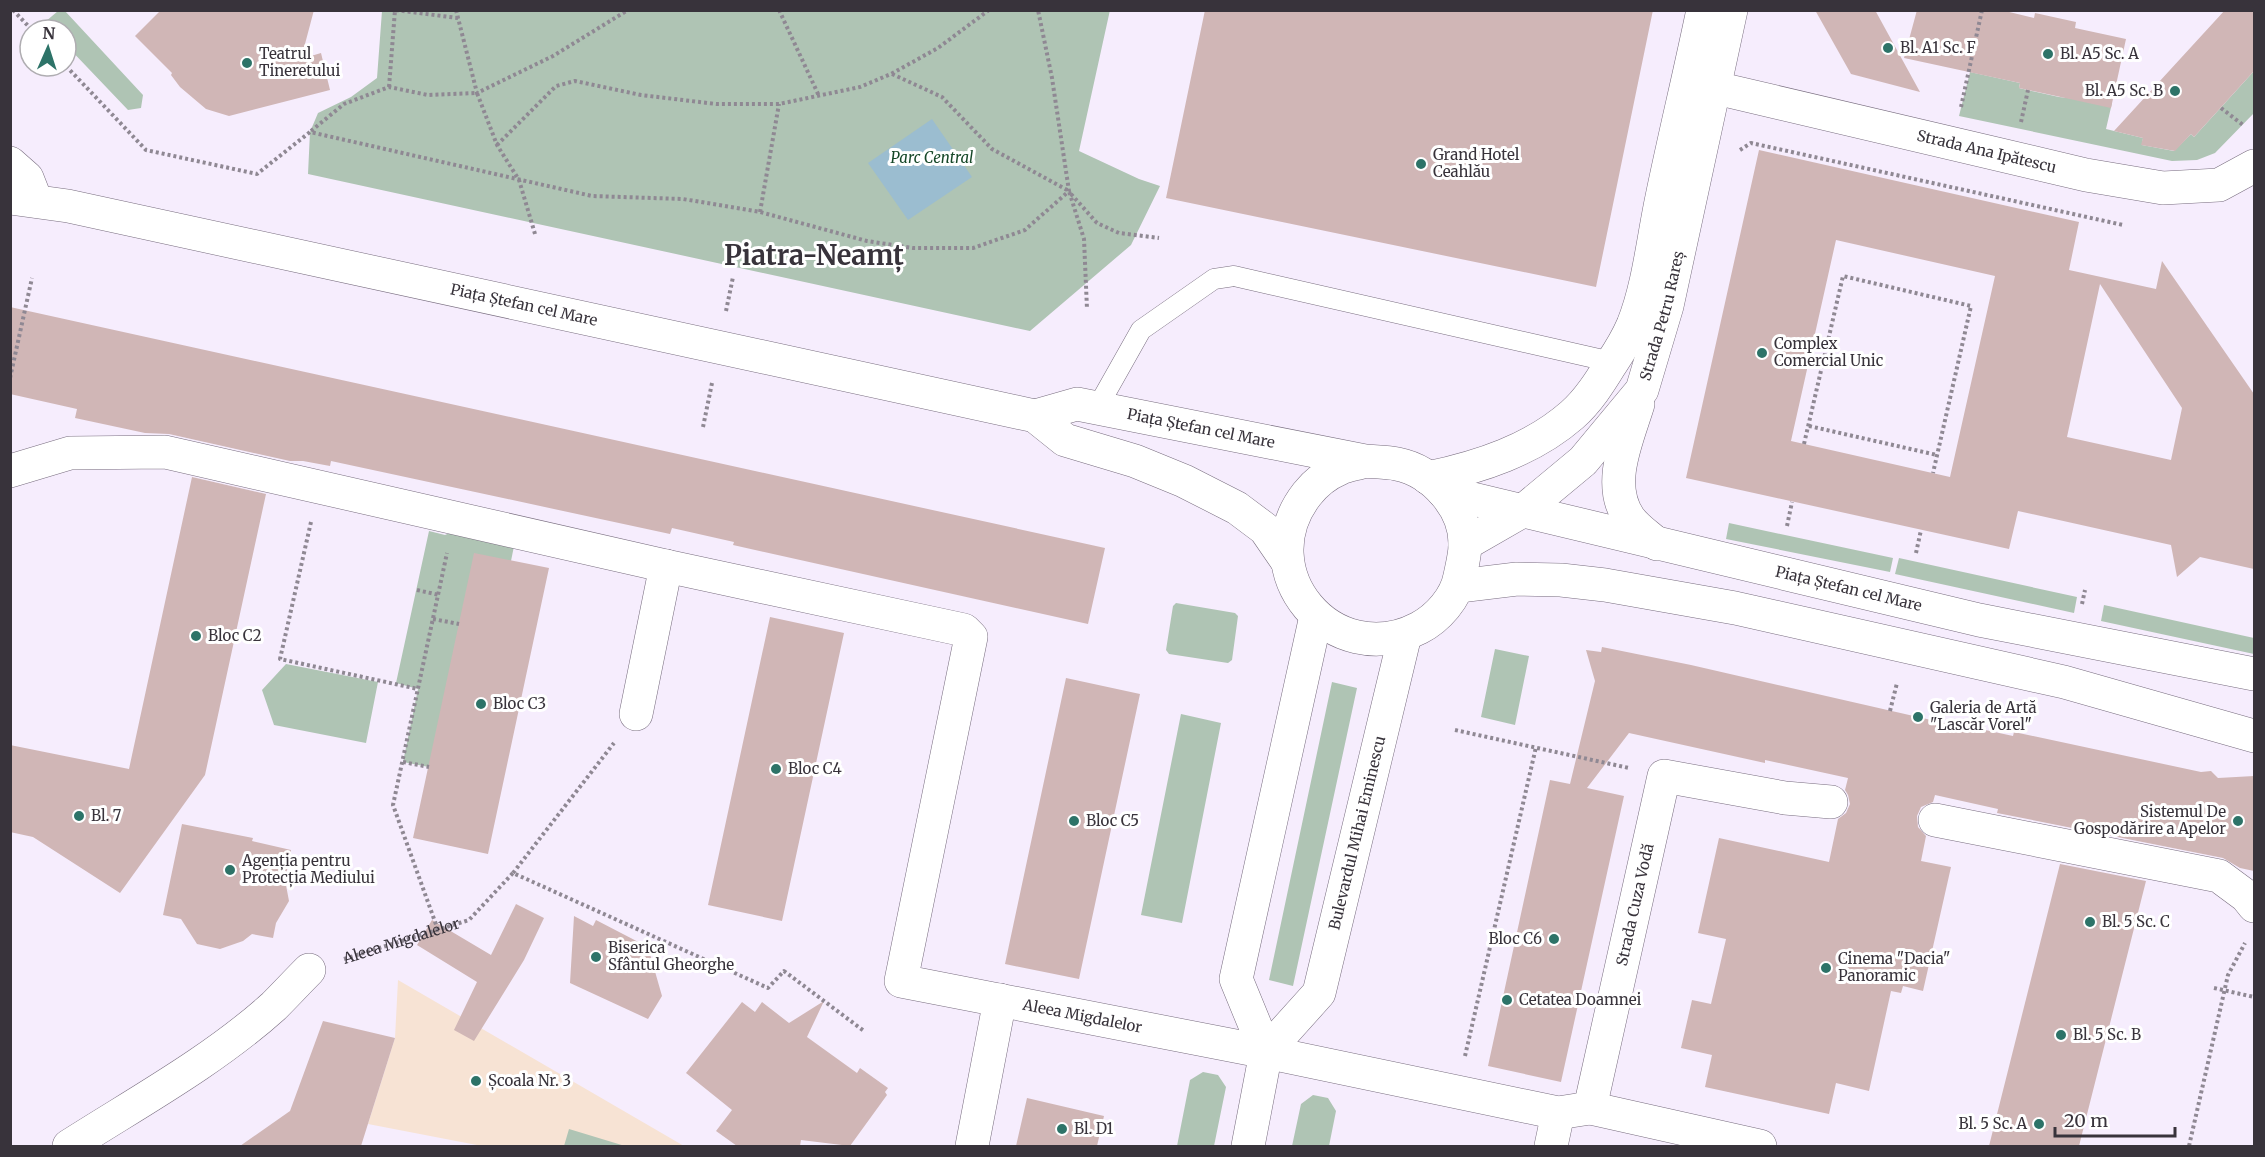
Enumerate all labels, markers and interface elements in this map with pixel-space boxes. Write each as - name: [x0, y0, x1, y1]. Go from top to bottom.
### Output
- north arrow: [18, 18, 78, 78]
- text: N: [42, 23, 56, 43]
- place label: Bl. A1 Sc. F: [1900, 38, 1976, 57]
- marker: Bl. A1 Sc. F: [1881, 41, 1895, 55]
- place label: Teatrul Tineretului: [259, 44, 340, 80]
- place label: Bl. A5 Sc. A: [2060, 44, 2139, 63]
- marker: Bl. A5 Sc. A: [2041, 47, 2055, 61]
- marker: Teatrul Tineretului: [240, 56, 254, 70]
- place label: Bl. A5 Sc. B: [2085, 81, 2163, 100]
- marker: Bl. A5 Sc. B: [2168, 84, 2182, 98]
- street label: Strada Ana Ipătescu: [1915, 126, 2058, 177]
- place label: Grand Hotel Ceahlău: [1433, 145, 1520, 181]
- park label: Parc Central: [890, 148, 974, 167]
- marker: Grand Hotel Ceahlău: [1414, 157, 1428, 171]
- district label: Piatra-Neamț: [724, 238, 904, 273]
- street label: Strada Petru Rareș: [1635, 249, 1689, 383]
- street label: Piața Ștefan cel Mare: [449, 279, 599, 330]
- place label: Complex Comercial Unic: [1774, 334, 1884, 370]
- marker: Complex Comercial Unic: [1755, 346, 1769, 360]
- street label: Piața Ștefan cel Mare: [1126, 404, 1277, 452]
- street label: Piața Ștefan cel Mare: [1773, 562, 1924, 615]
- place label: Bloc C2: [208, 626, 262, 645]
- marker: Bloc C2: [189, 629, 203, 643]
- place label: Bloc C3: [493, 694, 546, 713]
- marker: Bloc C3: [474, 697, 488, 711]
- place label: Galeria de Artă "Lascăr Vorel": [1930, 698, 2037, 734]
- marker: Galeria de Artă "Lascăr Vorel": [1911, 710, 1925, 724]
- street label: Bulevardul Mihai Eminescu: [1324, 734, 1389, 932]
- place label: Bloc C4: [788, 759, 842, 778]
- marker: Bloc C4: [769, 762, 783, 776]
- place label: Sistemul De Gospodărire a Apelor: [2074, 802, 2226, 838]
- place label: Bl. 7: [91, 806, 122, 825]
- marker: Bl. 7: [72, 809, 86, 823]
- place label: Bloc C5: [1086, 811, 1139, 830]
- marker: Bloc C5: [1067, 814, 1081, 828]
- marker: Sistemul De Gospodărire a Apelor: [2231, 814, 2245, 828]
- street label: Strada Cuza Vodă: [1612, 842, 1658, 968]
- place label: Agenția pentru Protecția Mediului: [241, 851, 375, 888]
- marker: Agenția pentru Protecția Mediului: [223, 863, 237, 877]
- place label: Bl. 5 Sc. C: [2102, 912, 2170, 931]
- street label: Aleea Migdalelor: [339, 913, 462, 968]
- marker: Bl. 5 Sc. C: [2083, 915, 2097, 929]
- place label: Bloc C6: [1488, 929, 1542, 948]
- marker: Bloc C6: [1547, 932, 1561, 946]
- place label: Biserica Sfântul Gheorghe: [608, 938, 734, 974]
- place label: Cinema "Dacia" Panoramic: [1838, 949, 1951, 985]
- marker: Biserica Sfântul Gheorghe: [589, 950, 603, 964]
- marker: Cinema "Dacia" Panoramic: [1819, 961, 1833, 975]
- place label: Cetatea Doamnei: [1519, 990, 1642, 1009]
- marker: Cetatea Doamnei: [1500, 993, 1514, 1007]
- street label: Aleea Migdalelor: [1020, 995, 1144, 1037]
- place label: Bl. 5 Sc. B: [2073, 1025, 2141, 1044]
- marker: Bl. 5 Sc. B: [2054, 1028, 2068, 1042]
- place label: Școala Nr. 3: [488, 1071, 571, 1091]
- marker: Școala Nr. 3: [469, 1074, 483, 1088]
- scale bar: [2055, 1100, 2175, 1138]
- text: 20 m: [2064, 1109, 2108, 1132]
- place label: Bl. 5 Sc. A: [1959, 1114, 2027, 1133]
- marker: Bl. 5 Sc. A: [2032, 1117, 2046, 1131]
- place label: Bl. D1: [1074, 1119, 1114, 1138]
- marker: Bl. D1: [1055, 1122, 1069, 1136]

